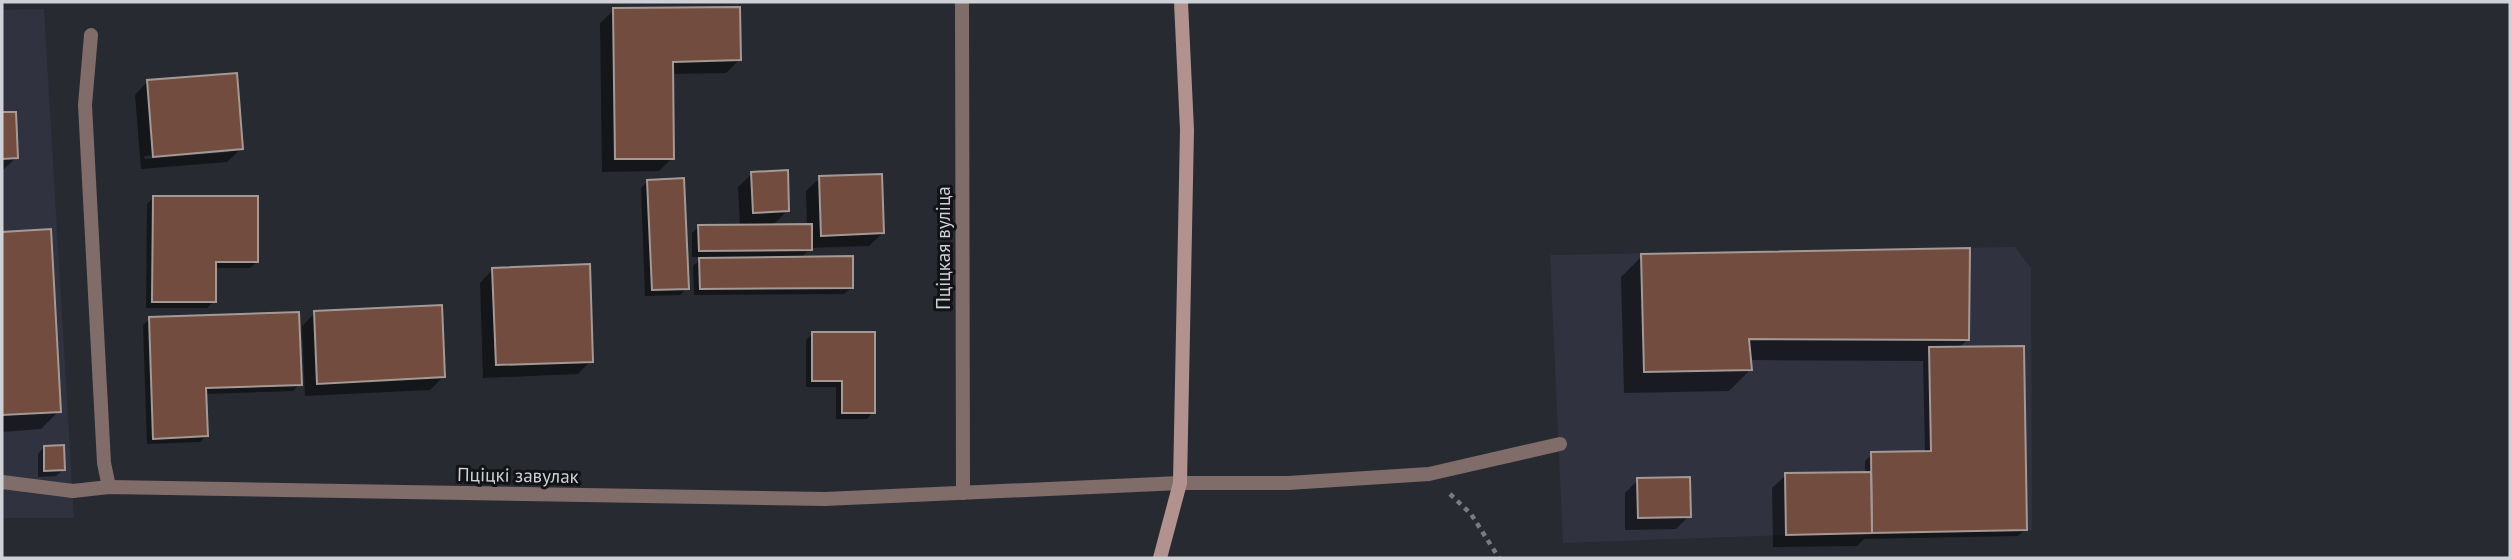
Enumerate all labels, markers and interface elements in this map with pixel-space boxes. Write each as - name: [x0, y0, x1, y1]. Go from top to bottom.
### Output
- street label: Пціцкая вуліца: [931, 186, 955, 310]
- street label: Пціцкі завулак: [457, 462, 579, 488]

